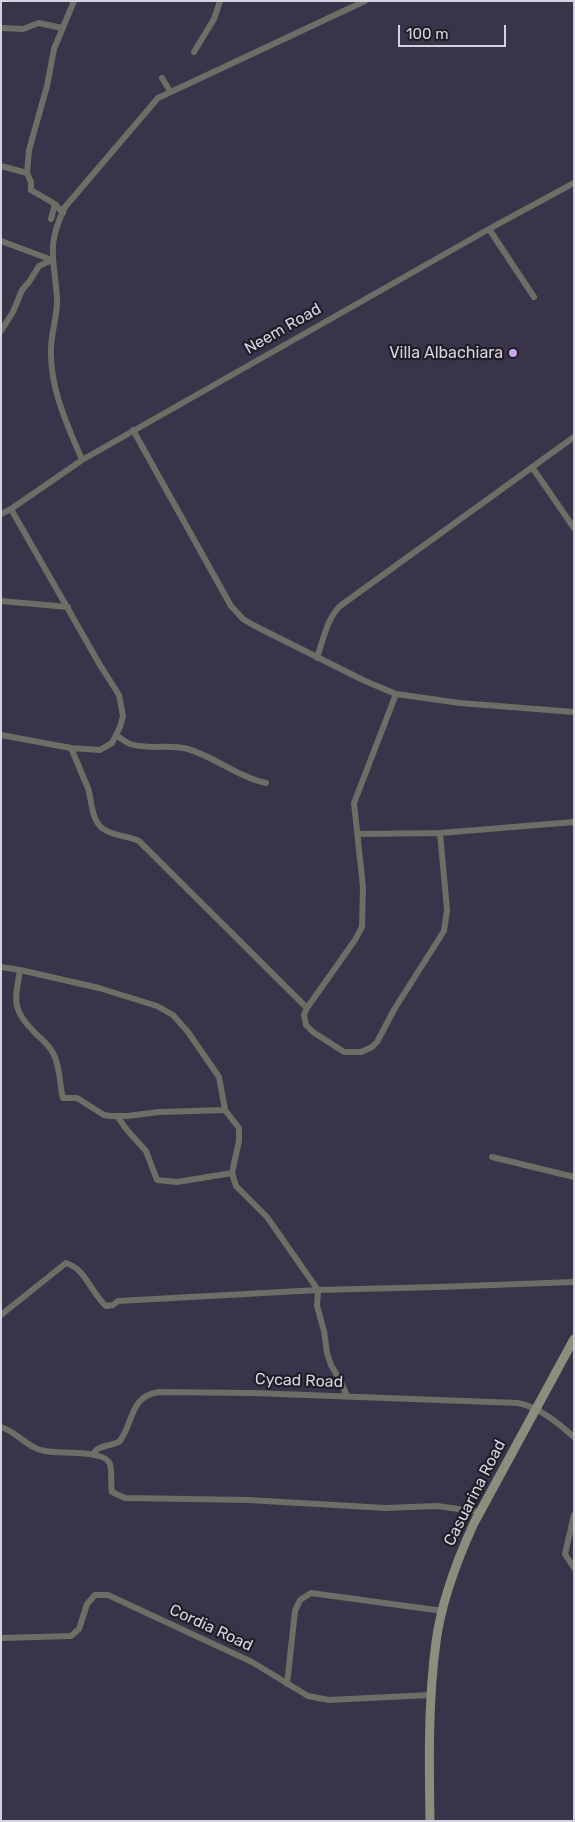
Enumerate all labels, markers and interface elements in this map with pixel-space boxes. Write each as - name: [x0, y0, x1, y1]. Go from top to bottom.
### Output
- scale bar: [400, 15, 508, 47]
- text: 100 m: [406, 25, 448, 43]
- street label: Neem Road: [241, 299, 325, 359]
- place label: Villa Albachiara: [389, 343, 503, 363]
- marker: Villa Albachiara: [507, 347, 519, 359]
- street label: Cycad Road: [255, 1370, 343, 1392]
- street label: Casuarina Road: [440, 1437, 510, 1549]
- street label: Cordia Road: [166, 1600, 256, 1656]

